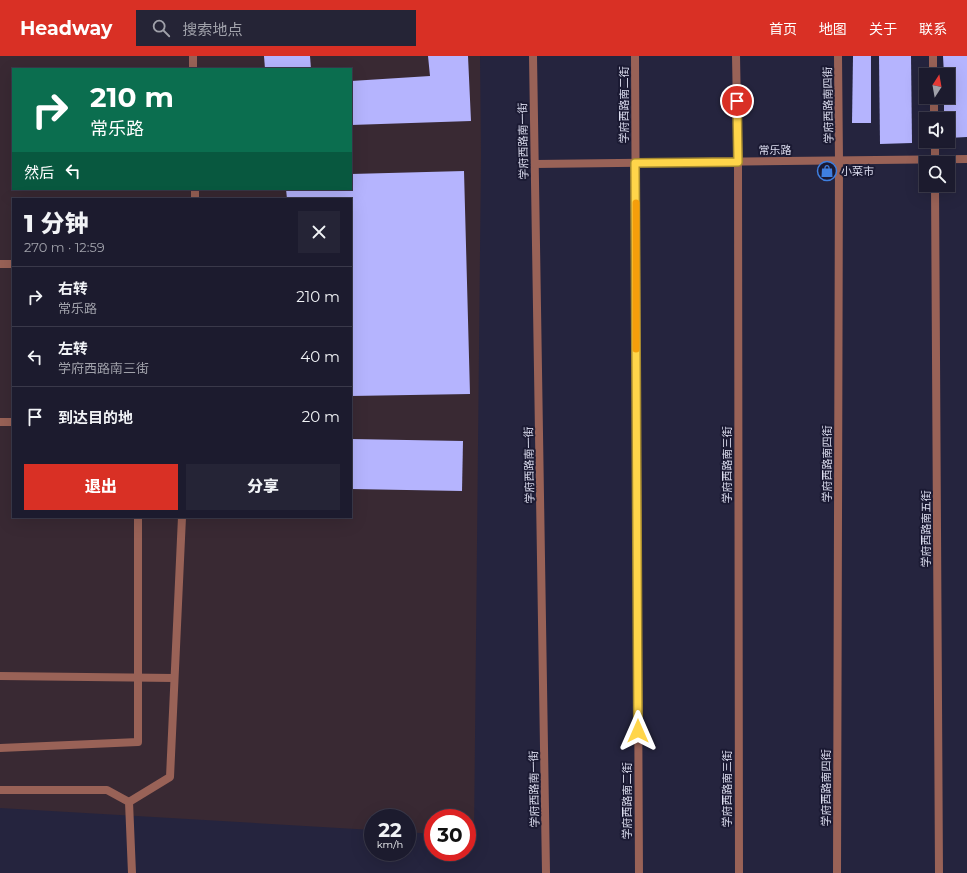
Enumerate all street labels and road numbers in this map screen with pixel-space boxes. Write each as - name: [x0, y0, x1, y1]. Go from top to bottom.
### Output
- street label: 学府西路南四街: [820, 66, 836, 144]
- street label: 学府西路南二街: [617, 67, 631, 144]
- street label: 学府西路南一街: [515, 102, 531, 180]
- street label: 常乐路: [759, 143, 792, 157]
- street label: 学府西路南一街: [521, 426, 537, 504]
- street label: 学府西路南四街: [820, 426, 834, 503]
- street label: 学府西路南三街: [720, 427, 734, 504]
- street label: 学府西路南五街: [919, 491, 933, 568]
- street label: 学府西路南一街: [526, 750, 542, 828]
- street label: 学府西路南四街: [819, 750, 833, 827]
- street label: 学府西路南三街: [720, 751, 734, 828]
- street label: 学府西路南二街: [620, 763, 634, 840]

